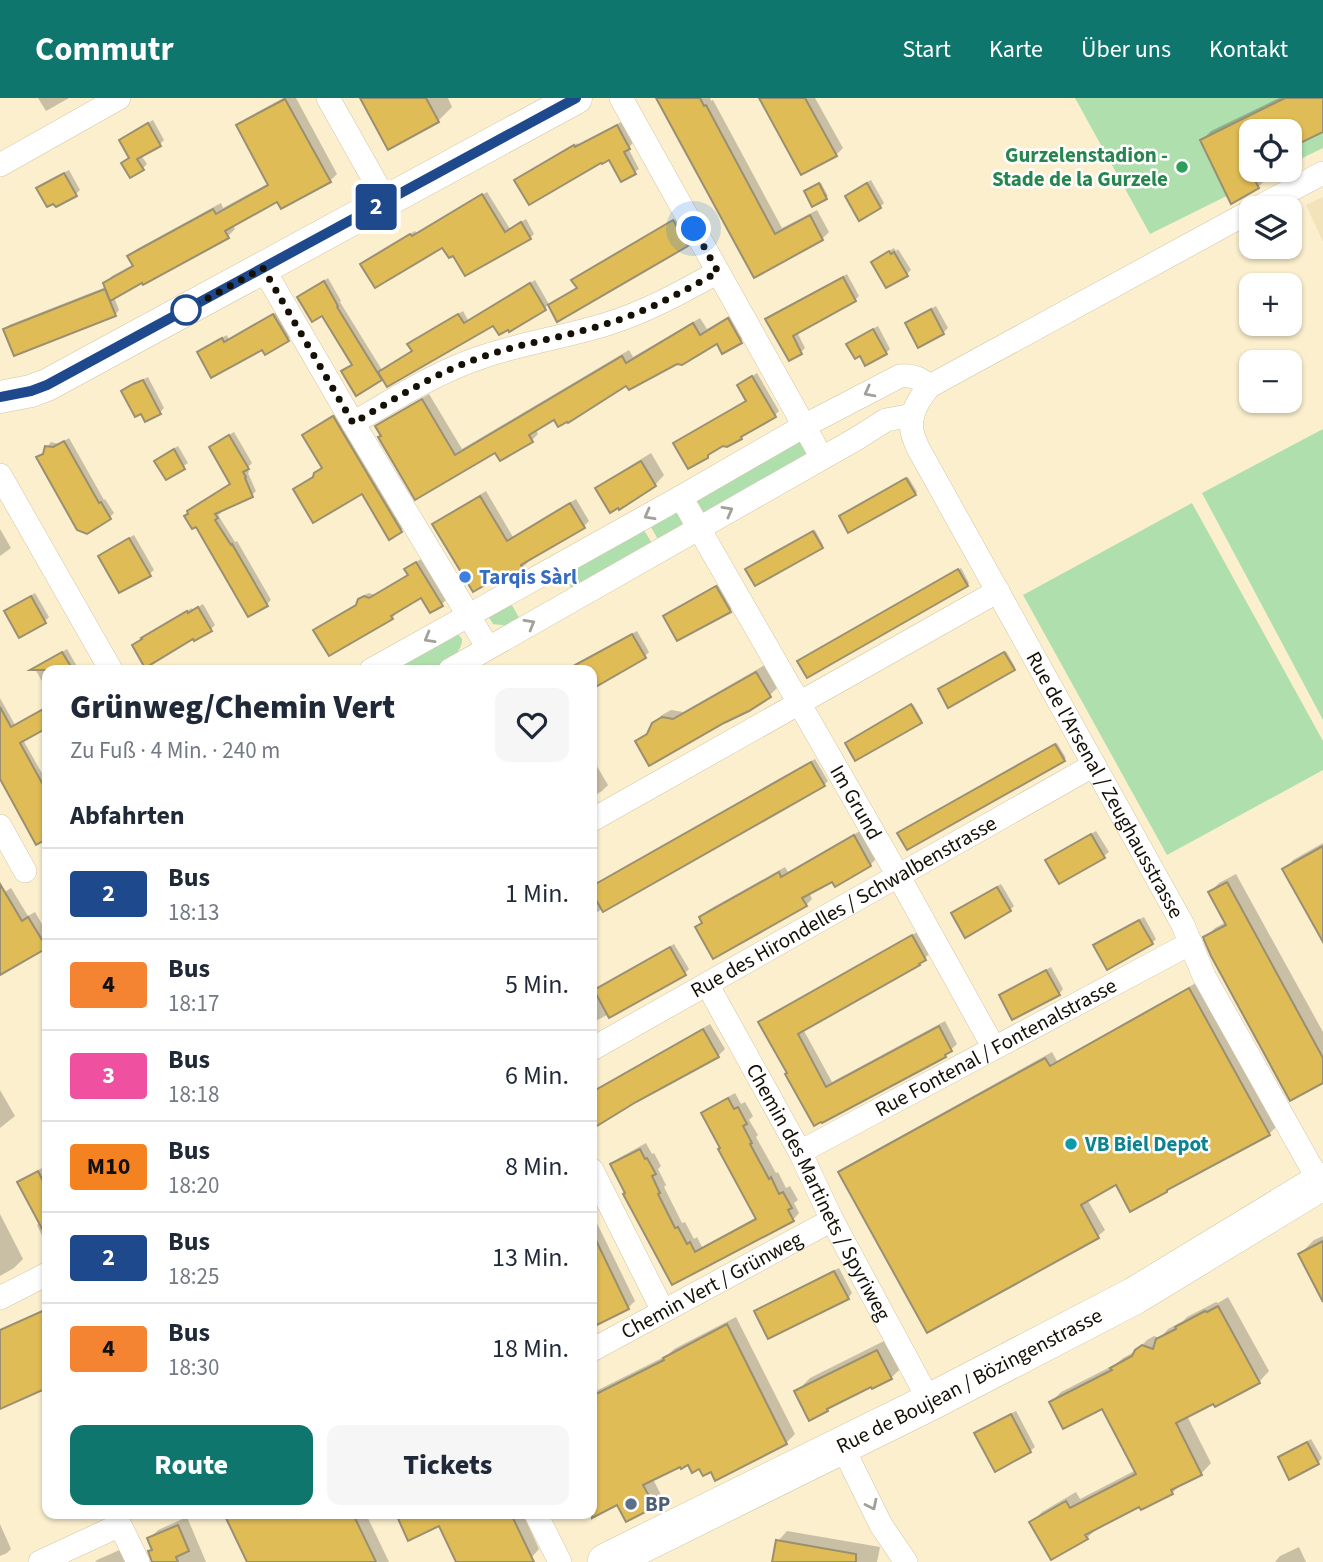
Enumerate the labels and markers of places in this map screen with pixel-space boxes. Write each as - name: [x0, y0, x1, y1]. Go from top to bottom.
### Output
- place label: Gurzelenstadion - Stade de la Gurzele: [992, 140, 1168, 194]
- marker: Gurzelenstadion - Stade de la Gurzele: [1174, 159, 1190, 175]
- unlabelled marker: [171, 295, 201, 325]
- place label: Tarqis Sàrl: [479, 562, 577, 592]
- marker: Tarqis Sàrl: [457, 569, 473, 585]
- place label: VB Biel Depot: [1084, 1129, 1209, 1159]
- marker: VB Biel Depot: [1063, 1136, 1079, 1152]
- place label: BP: [645, 1489, 670, 1519]
- marker: BP: [623, 1496, 639, 1512]

